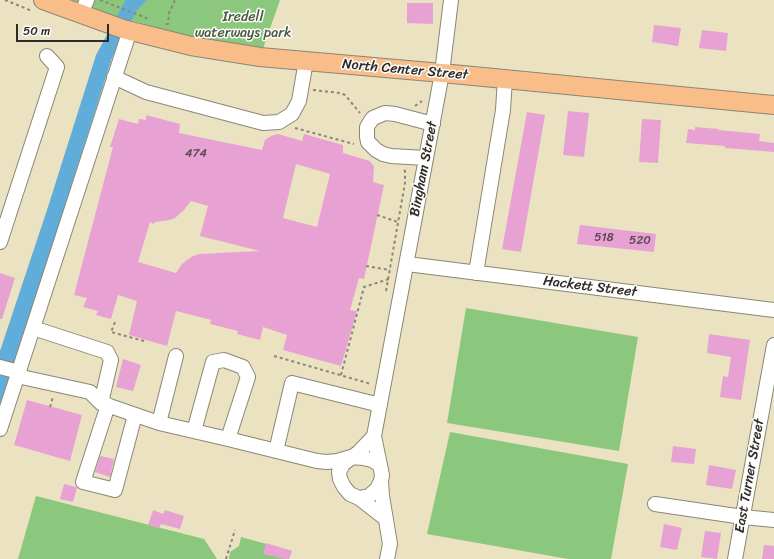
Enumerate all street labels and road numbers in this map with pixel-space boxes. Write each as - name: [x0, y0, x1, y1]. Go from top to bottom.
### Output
- street label: North Center Street: [341, 56, 469, 84]
- street label: Bingham Street: [407, 120, 441, 218]
- street label: Hackett Street: [542, 273, 638, 301]
- street label: East Turner Street: [732, 418, 768, 534]

